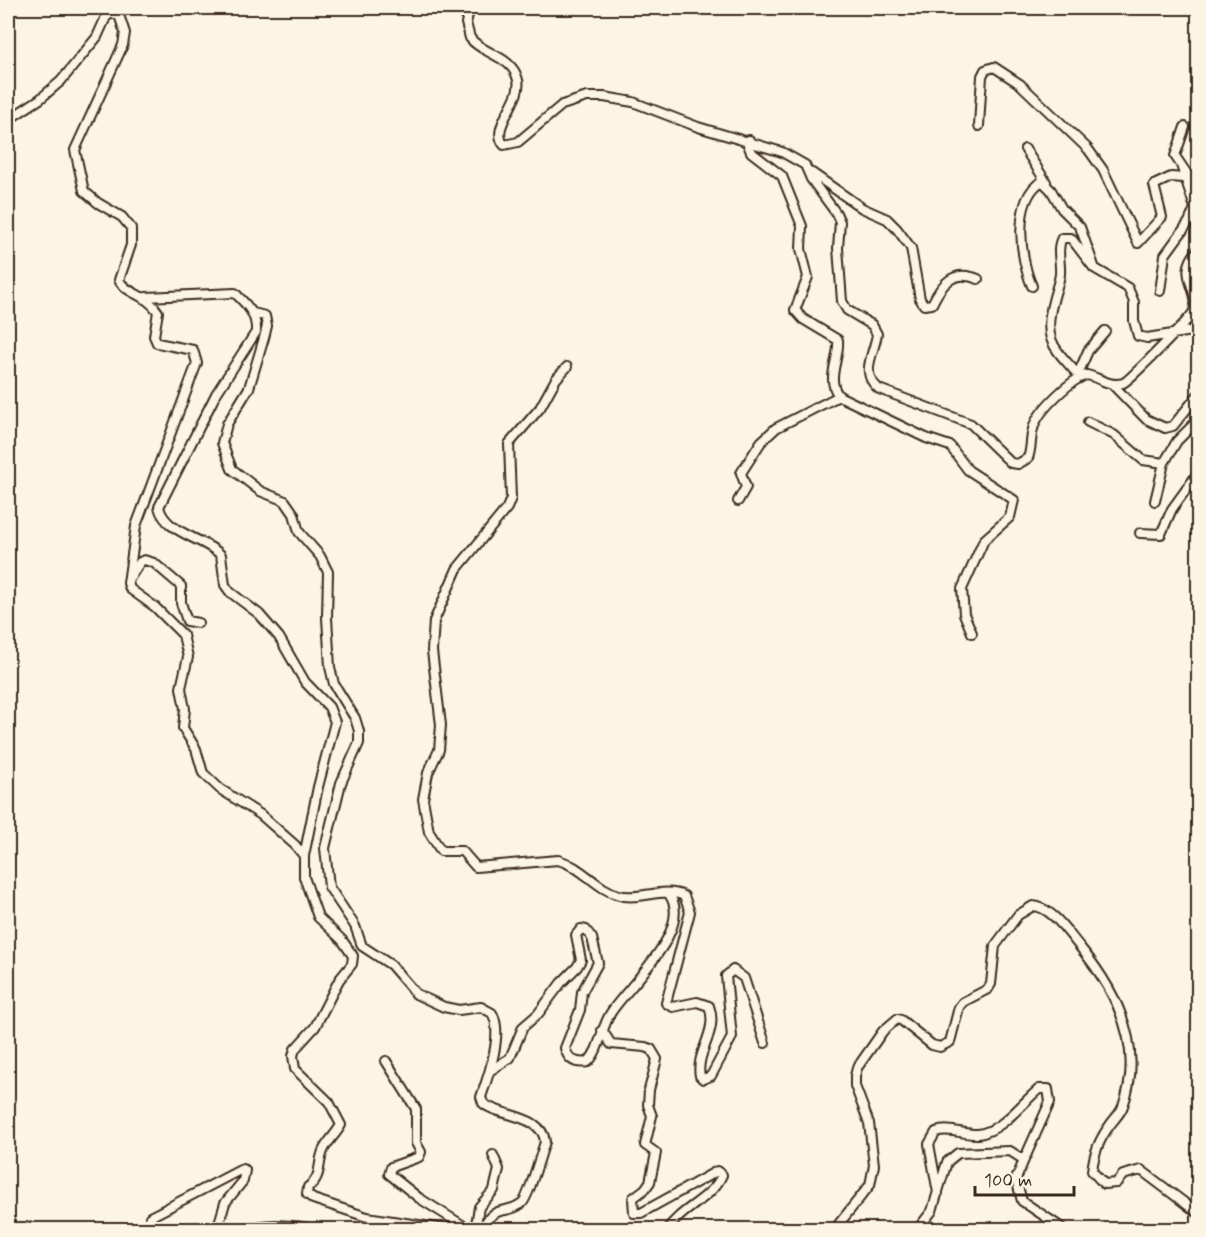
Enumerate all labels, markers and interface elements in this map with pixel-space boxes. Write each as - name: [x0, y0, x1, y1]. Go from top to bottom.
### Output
- scale bar: [975, 1159, 1074, 1197]
- text: 100 m: [984, 1169, 1032, 1193]

